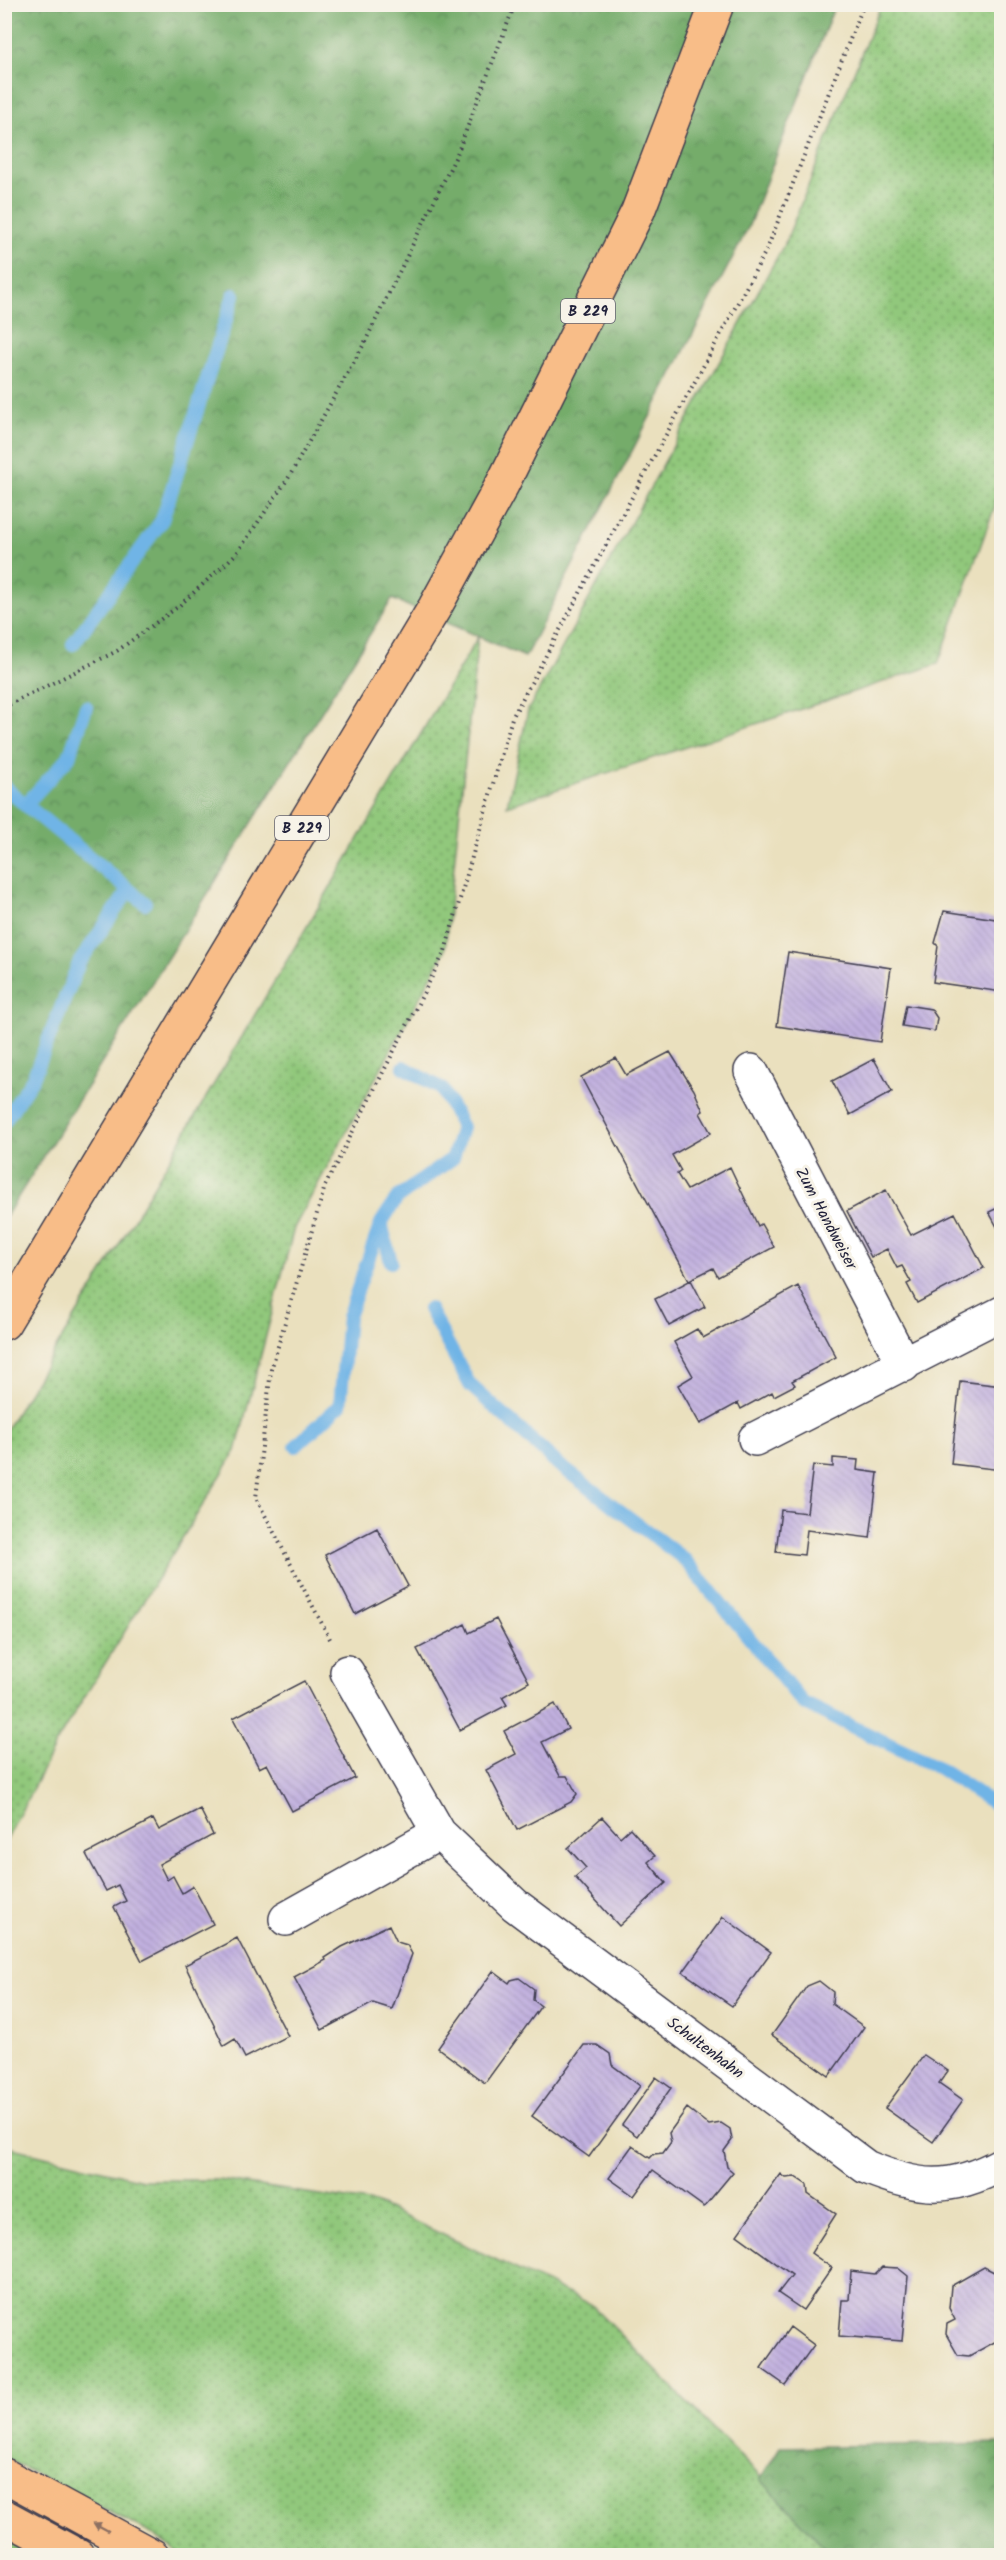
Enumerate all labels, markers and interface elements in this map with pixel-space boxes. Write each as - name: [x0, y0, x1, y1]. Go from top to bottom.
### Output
- road number: B 229: [561, 299, 615, 323]
- road number: B 229: [275, 816, 329, 840]
- street label: Zum Handweiser: [788, 1163, 864, 1276]
- street label: Schultenhahn: [661, 2011, 749, 2086]
- one-way arrow: [93, 2522, 110, 2532]

